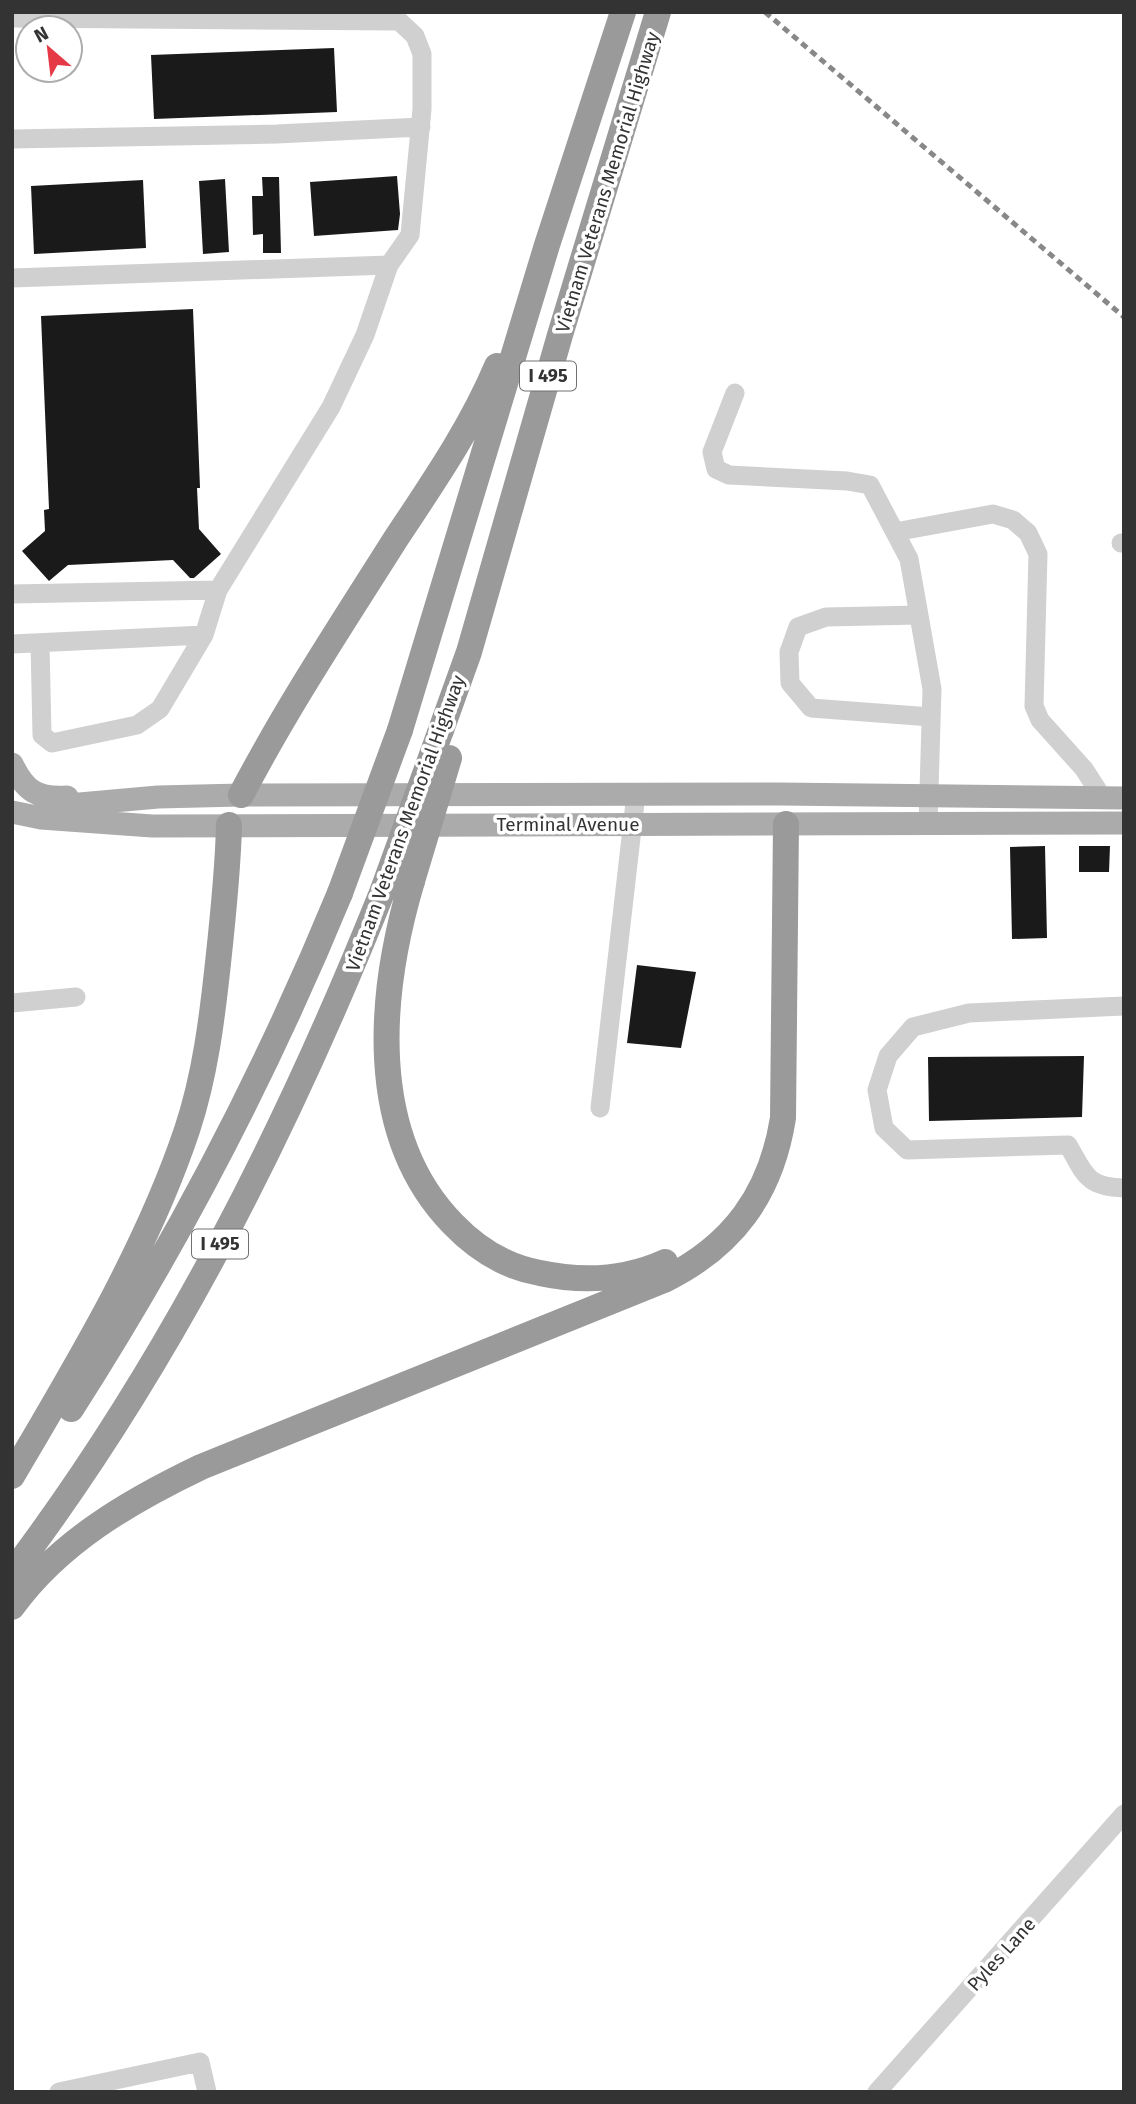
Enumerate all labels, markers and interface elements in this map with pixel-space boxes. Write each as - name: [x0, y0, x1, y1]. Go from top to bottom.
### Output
- north arrow: [14, 14, 84, 84]
- text: N: [30, 21, 52, 48]
- street label: Vietnam Veterans Memorial Highway: [551, 28, 664, 335]
- road number: I 495: [520, 362, 576, 390]
- street label: Vietnam Veterans Memorial Highway: [341, 671, 470, 974]
- street label: Terminal Avenue: [496, 813, 640, 836]
- road number: I 495: [192, 1230, 248, 1259]
- street label: Pyles Lane: [962, 1913, 1040, 1996]

